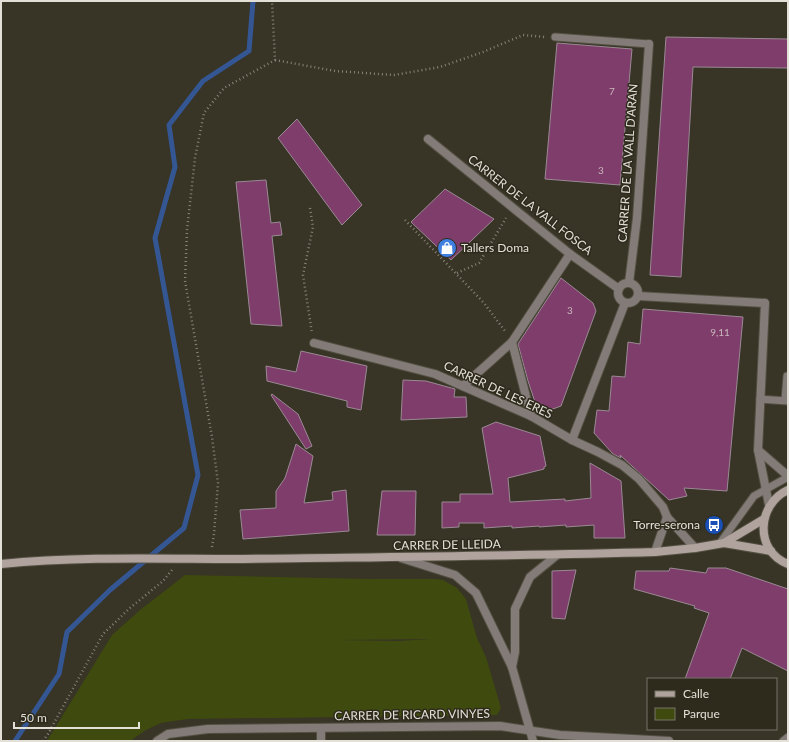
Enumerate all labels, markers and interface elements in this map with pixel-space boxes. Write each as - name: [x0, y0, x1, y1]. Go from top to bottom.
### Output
- street label: CARRER DE LA VALL D'ARAN: [614, 83, 641, 243]
- house number: 7: [609, 85, 615, 97]
- street label: CARRER DE LA VALL FOSCA: [465, 151, 596, 258]
- house number: 3: [598, 164, 604, 176]
- shop icon: Tallers Doma: [436, 237, 458, 259]
- place label: Tallers Doma: [461, 240, 529, 255]
- house number: 3: [567, 304, 573, 316]
- house number: 9,11: [710, 326, 730, 338]
- street label: CARRER DE LES ERES: [441, 358, 555, 421]
- bus stop icon: Torre-serona: [703, 514, 725, 536]
- place label: Torre-serona: [633, 517, 700, 532]
- street label: CARRER DE LLEIDA: [393, 536, 502, 553]
- legend: [647, 678, 777, 730]
- text: Calle: [683, 686, 709, 701]
- scale bar: [14, 704, 139, 730]
- street label: CARRER DE RICARD VINYES: [334, 706, 490, 723]
- text: Parque: [683, 706, 720, 721]
- text: 50 m: [20, 710, 47, 725]

